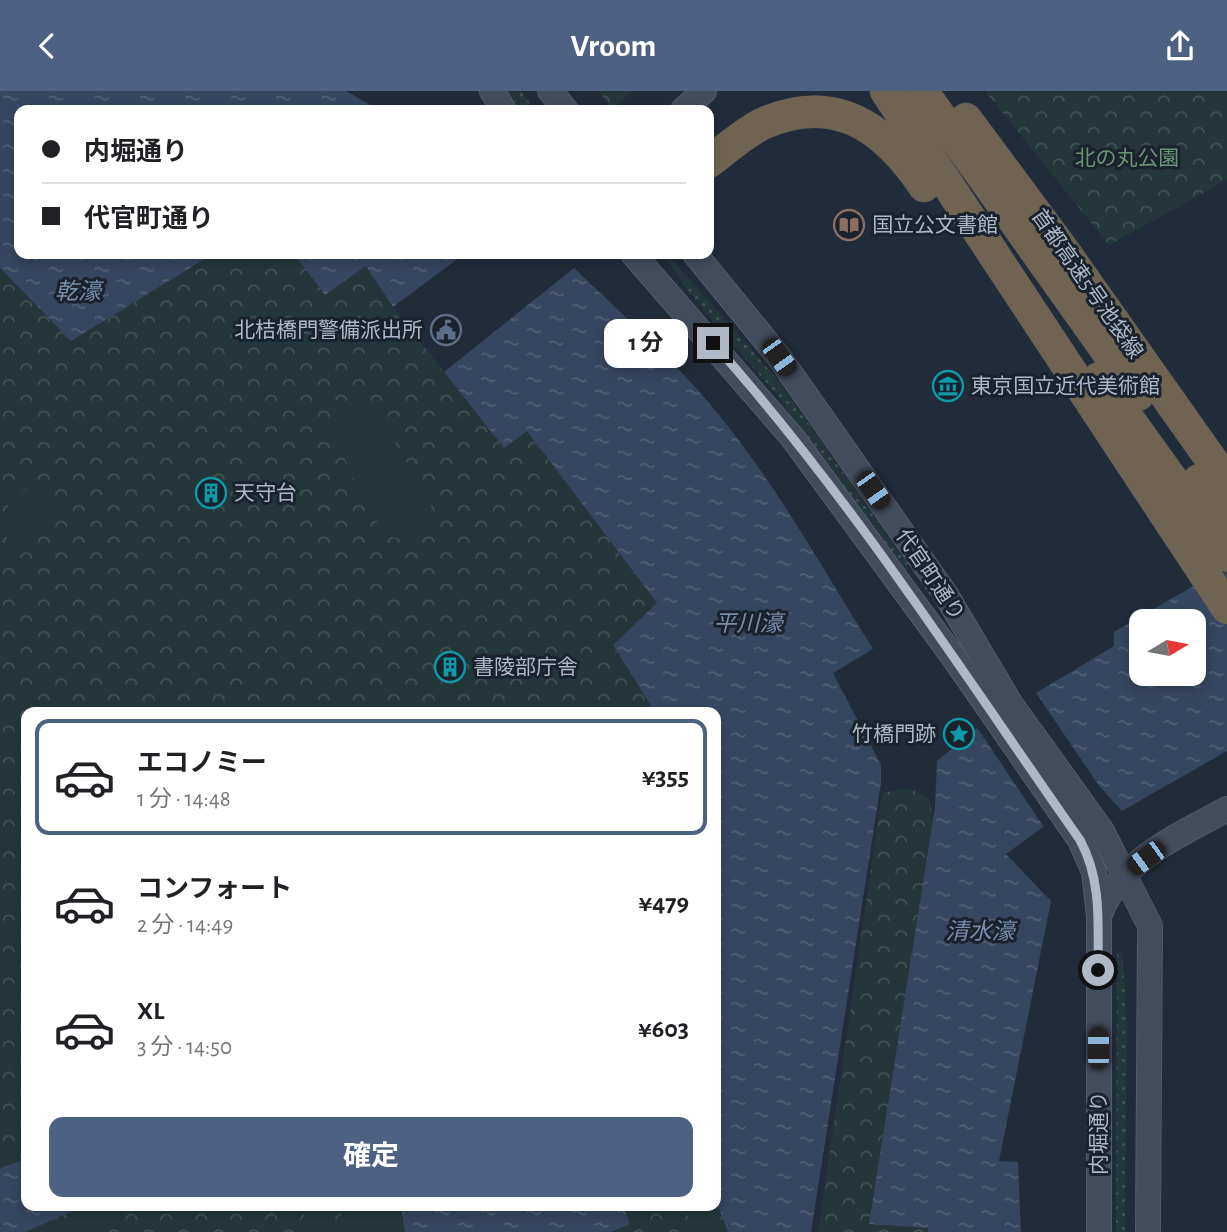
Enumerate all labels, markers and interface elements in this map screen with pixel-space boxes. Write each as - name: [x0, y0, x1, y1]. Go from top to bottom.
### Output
- icon: back: [28, 27, 66, 65]
- icon: share: [1161, 27, 1199, 65]
- text: Vroom: [571, 30, 656, 62]
- text: 内堀通り: [84, 139, 188, 165]
- park label: 北の丸公園: [1075, 147, 1180, 169]
- street label: 首都高速5号池袋線: [1028, 205, 1147, 362]
- text: 代官町通り: [84, 206, 214, 232]
- library icon: 国立公文書館: [832, 208, 866, 242]
- place label: 国立公文書館: [872, 214, 998, 236]
- water label: 乾濠: [55, 279, 105, 304]
- public building icon: 北桔橋門警備派出所: [429, 313, 463, 347]
- place label: 北桔橋門警備派出所: [234, 319, 423, 341]
- callout: 1 分: [604, 319, 688, 367]
- route end: [697, 327, 729, 359]
- text: 1 分: [629, 332, 663, 355]
- car: [759, 334, 800, 380]
- museum icon: 東京国立近代美術館: [931, 369, 965, 403]
- place label: 東京国立近代美術館: [971, 375, 1160, 397]
- car: [853, 467, 894, 513]
- building icon: 天守台: [194, 476, 228, 510]
- place label: 天守台: [234, 482, 297, 504]
- street label: 代官町通り: [892, 525, 969, 624]
- north arrow: [1129, 609, 1206, 686]
- map controls: [1129, 609, 1206, 686]
- water label: 平川濠: [714, 611, 787, 636]
- building icon: 書陵部庁舎: [433, 650, 467, 684]
- place label: 書陵部庁舎: [473, 656, 578, 678]
- place icon: 竹橋門跡: [942, 717, 976, 751]
- place label: 竹橋門跡: [852, 723, 936, 745]
- icon: car: [53, 746, 116, 809]
- text: エコノミー: [137, 750, 267, 776]
- text: ¥355: [642, 764, 689, 790]
- text: 1 分 · 14:48: [137, 788, 231, 811]
- car: [1123, 837, 1170, 879]
- icon: car: [53, 872, 116, 935]
- text: コンフォート: [137, 876, 292, 902]
- text: ¥479: [638, 890, 689, 916]
- text: 2 分 · 14:49: [137, 914, 233, 937]
- water label: 清水濠: [946, 919, 1019, 944]
- route start: [1082, 954, 1114, 986]
- icon: car: [53, 998, 116, 1061]
- text: XL: [137, 998, 164, 1024]
- text: ¥603: [638, 1016, 689, 1042]
- car: [1088, 1027, 1109, 1069]
- text: 3 分 · 14:50: [137, 1036, 232, 1059]
- street label: 内堀通り: [1088, 1091, 1110, 1175]
- button: 確定: [49, 1117, 693, 1197]

